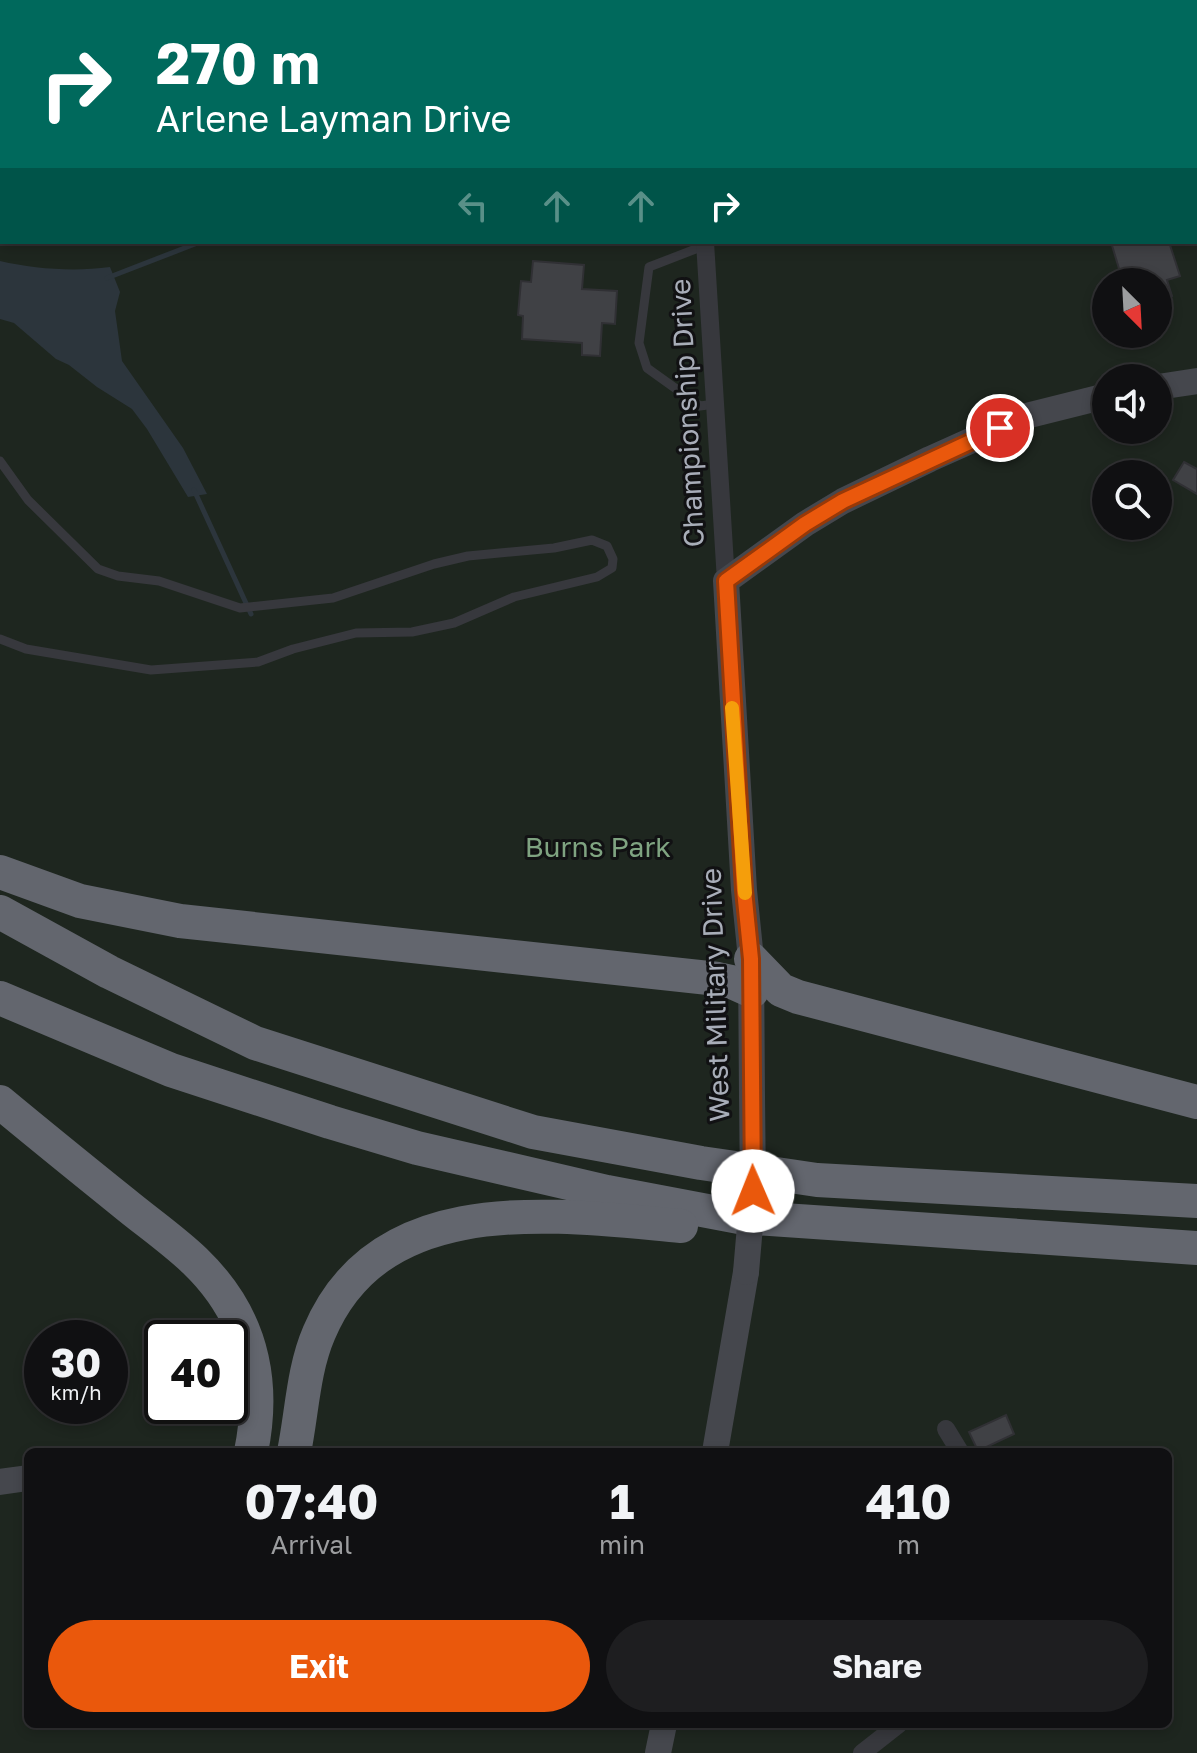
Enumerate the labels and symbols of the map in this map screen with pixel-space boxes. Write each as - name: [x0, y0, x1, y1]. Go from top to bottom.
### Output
- north arrow: [1092, 268, 1172, 348]
- street label: Championship Drive: [663, 278, 710, 548]
- pin: [966, 394, 1034, 462]
- park label: Burns Park: [525, 830, 671, 863]
- street label: West Military Drive: [694, 868, 735, 1122]
- position arrow: [711, 1149, 795, 1233]
- speed limit sign: 40: [144, 1320, 248, 1424]

